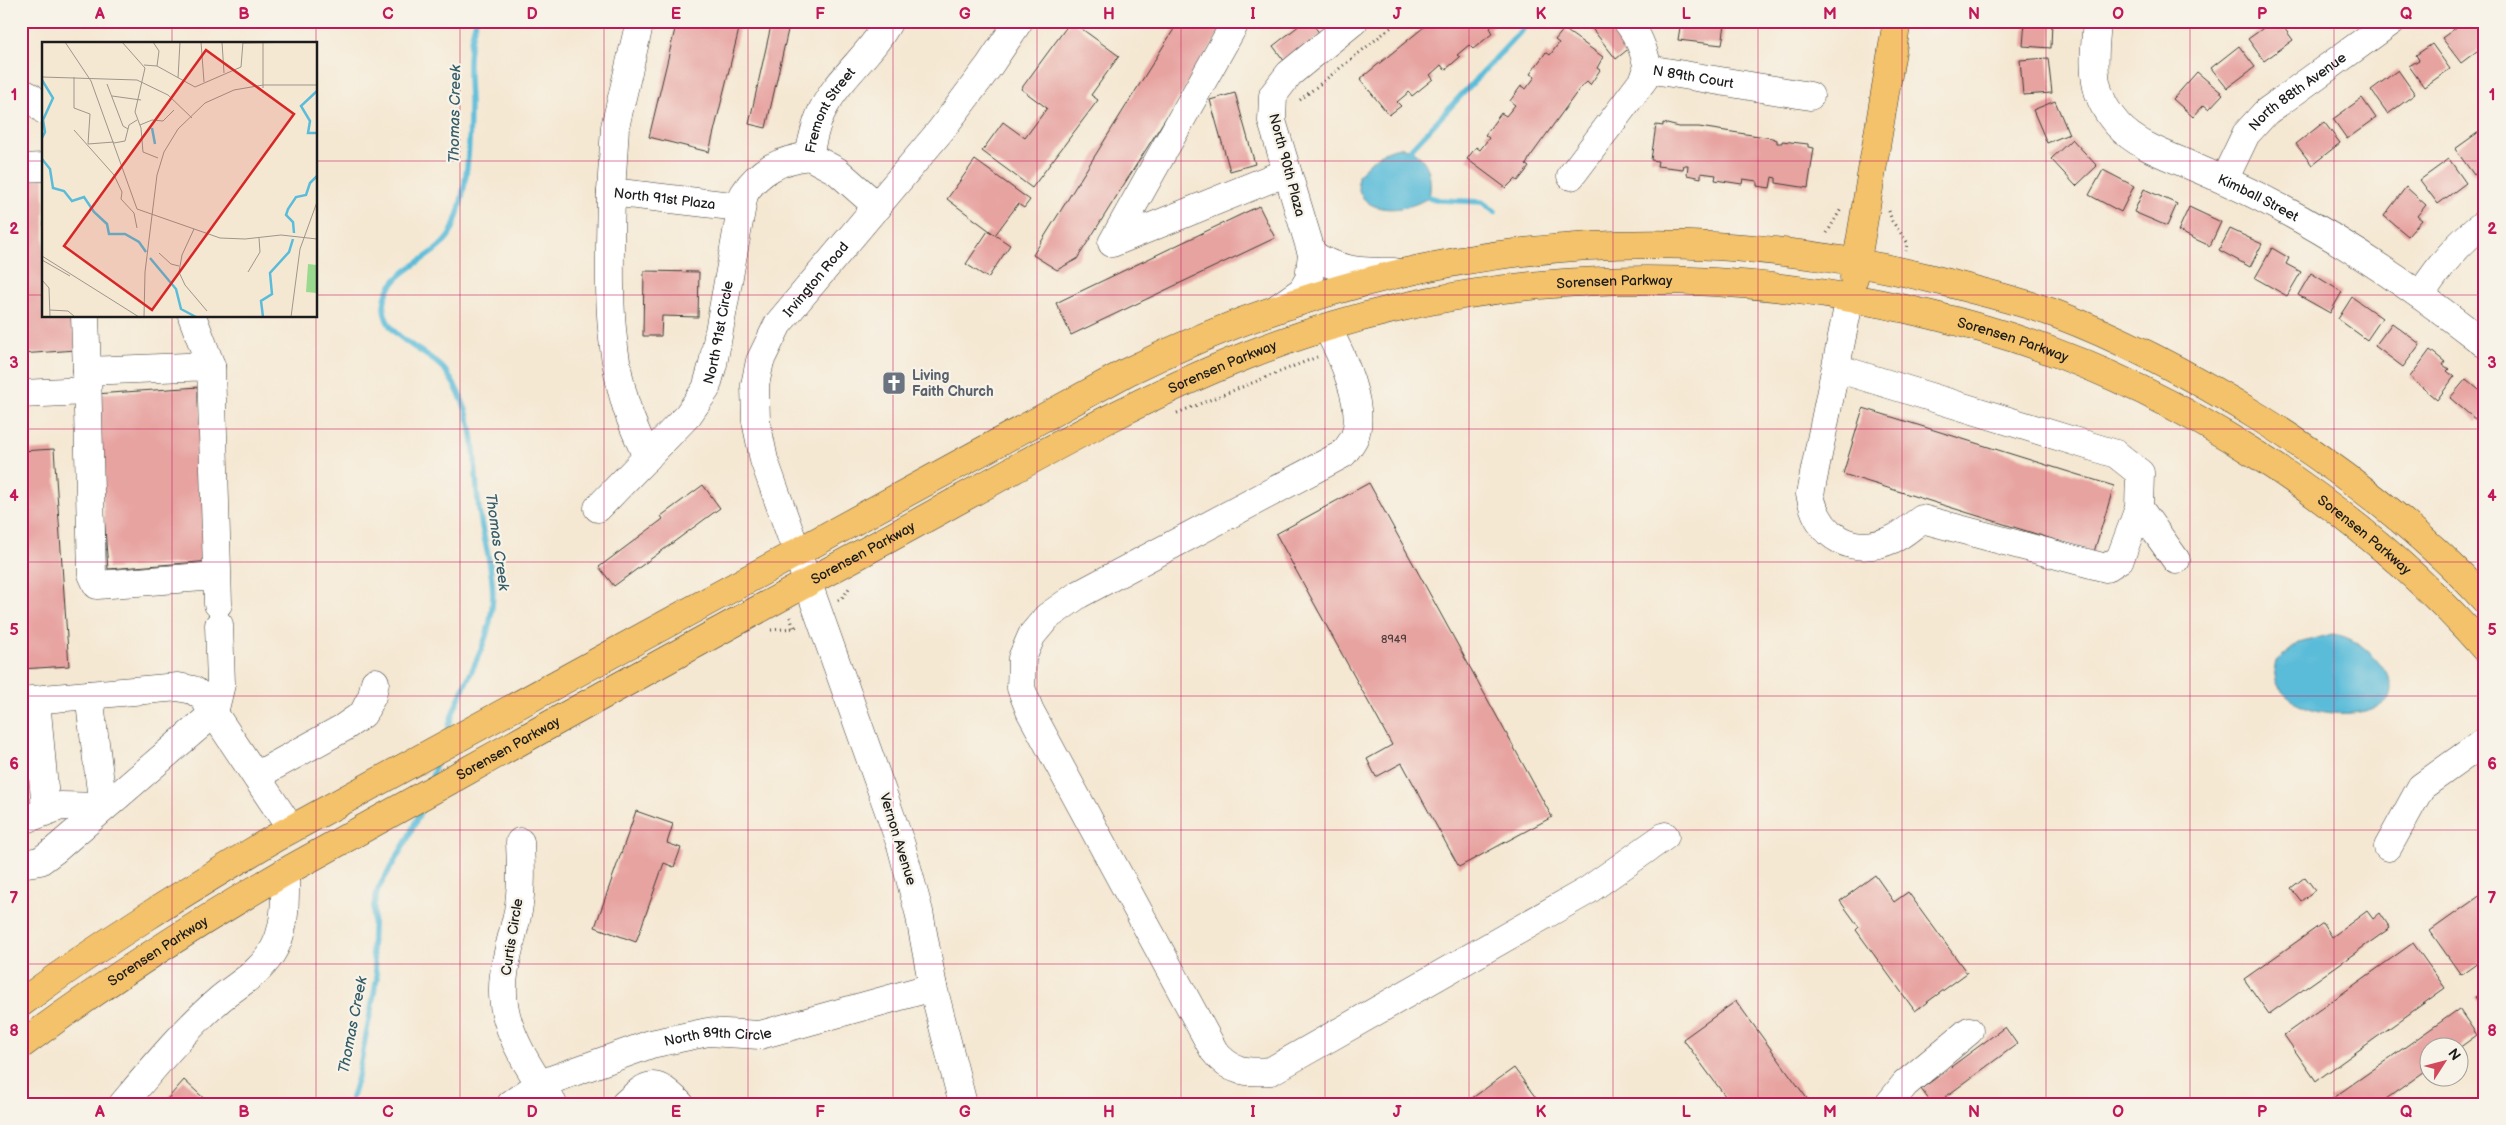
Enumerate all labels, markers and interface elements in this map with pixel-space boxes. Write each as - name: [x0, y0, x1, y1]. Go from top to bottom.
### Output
- text: A: [94, 5, 105, 24]
- text: B: [238, 5, 250, 24]
- text: C: [382, 5, 394, 24]
- text: D: [526, 5, 538, 24]
- text: E: [671, 5, 681, 24]
- text: F: [815, 5, 825, 24]
- text: G: [959, 5, 971, 24]
- text: H: [1103, 5, 1115, 24]
- text: I: [1250, 5, 1256, 24]
- text: J: [1393, 5, 1402, 24]
- text: K: [1536, 5, 1547, 24]
- text: L: [1681, 5, 1691, 24]
- text: M: [1823, 5, 1837, 24]
- text: N: [1968, 5, 1980, 24]
- text: O: [2112, 5, 2124, 24]
- text: P: [2257, 5, 2267, 24]
- text: Q: [2400, 5, 2412, 24]
- inset map: [42, 42, 318, 318]
- street label: North 88th Avenue: [2245, 49, 2349, 134]
- street label: N 89th Court: [1652, 61, 1736, 92]
- street label: Fremont Street: [801, 63, 859, 154]
- water label: Thomas Creek: [445, 64, 465, 163]
- text: 1: [11, 86, 17, 105]
- text: 1: [2489, 86, 2495, 105]
- street label: North 90th Plaza: [1265, 112, 1309, 218]
- street label: Kimball Street: [2215, 170, 2303, 225]
- street label: North 91st Plaza: [613, 184, 716, 213]
- text: 2: [9, 220, 19, 239]
- text: 2: [2487, 220, 2497, 239]
- street label: Irvington Road: [779, 238, 852, 320]
- street label: Sorensen Parkway: [1556, 272, 1673, 292]
- street label: North 91st Circle: [699, 279, 737, 386]
- street label: Sorensen Parkway: [1955, 313, 2072, 366]
- street label: Sorensen Parkway: [1165, 336, 1279, 397]
- text: 3: [9, 354, 19, 373]
- text: 3: [2487, 354, 2497, 373]
- place label: Living Faith Church: [912, 367, 994, 400]
- church icon: Living Faith Church: [881, 370, 907, 396]
- text: 4: [9, 487, 19, 506]
- text: 4: [2487, 487, 2497, 506]
- street label: Sorensen Parkway: [2315, 491, 2415, 579]
- water label: Thomas Creek: [481, 492, 513, 593]
- street label: Sorensen Parkway: [808, 517, 918, 588]
- text: 5: [9, 621, 19, 640]
- text: 5: [2487, 621, 2497, 640]
- house number: 8949: [1381, 633, 1407, 646]
- street label: Sorensen Parkway: [453, 712, 563, 784]
- text: 6: [9, 755, 19, 774]
- text: 6: [2487, 755, 2497, 774]
- street label: Vernon Avenue: [876, 791, 920, 887]
- text: 7: [10, 889, 19, 908]
- text: 7: [2488, 889, 2497, 908]
- street label: Curtis Circle: [498, 897, 526, 977]
- street label: Sorensen Parkway: [104, 912, 211, 990]
- water label: Thomas Creek: [334, 974, 372, 1075]
- text: 8: [9, 1022, 19, 1041]
- text: 8: [2487, 1022, 2497, 1041]
- street label: North 89th Circle: [663, 1023, 774, 1050]
- north arrow: [2418, 1038, 2468, 1088]
- text: N: [2444, 1045, 2464, 1064]
- text: A: [94, 1103, 105, 1122]
- text: B: [238, 1103, 250, 1122]
- text: C: [382, 1103, 394, 1122]
- text: D: [526, 1103, 538, 1122]
- text: E: [671, 1103, 681, 1122]
- text: F: [815, 1103, 825, 1122]
- text: G: [959, 1103, 971, 1122]
- text: H: [1103, 1103, 1115, 1122]
- text: I: [1250, 1103, 1256, 1122]
- text: J: [1393, 1103, 1402, 1122]
- text: K: [1536, 1103, 1547, 1122]
- text: L: [1681, 1103, 1691, 1122]
- text: M: [1823, 1103, 1837, 1122]
- text: N: [1968, 1103, 1980, 1122]
- text: O: [2112, 1103, 2124, 1122]
- text: P: [2257, 1103, 2267, 1122]
- text: Q: [2400, 1103, 2412, 1122]

